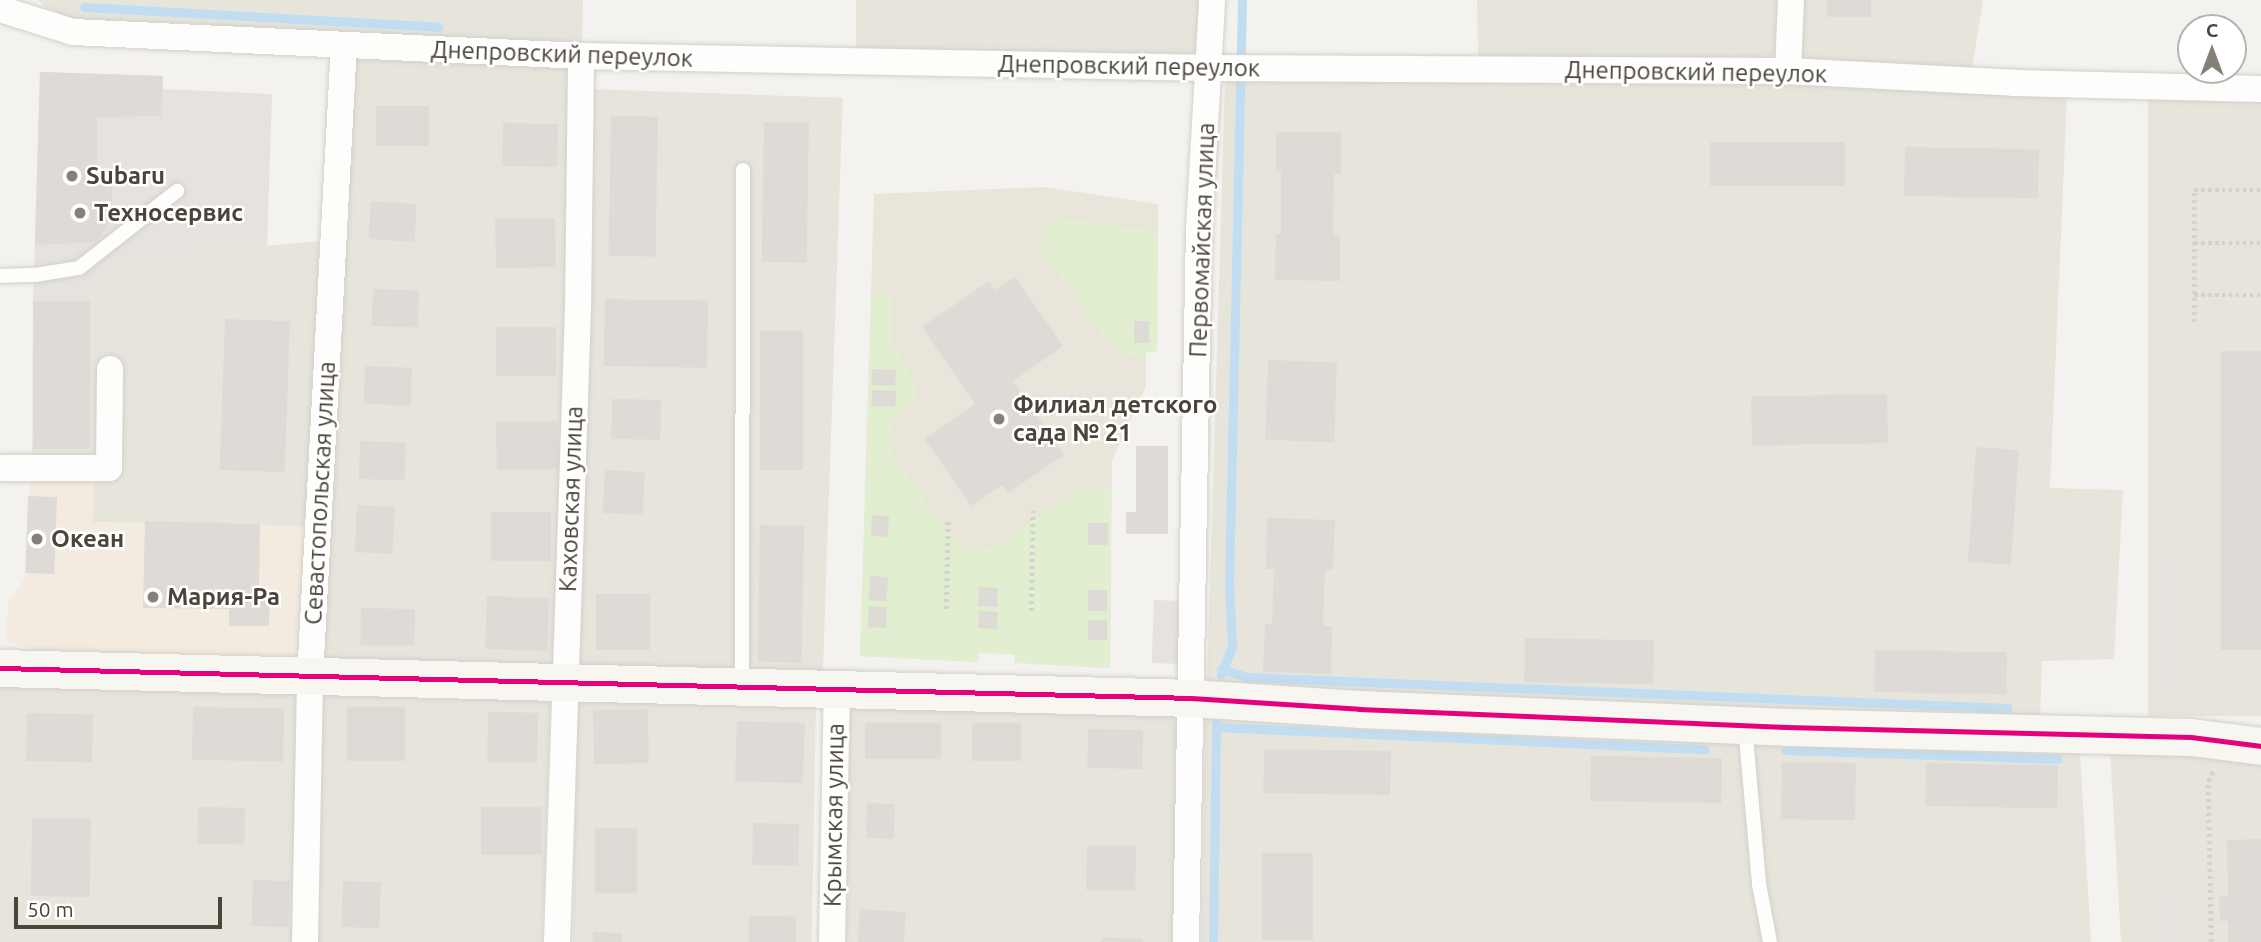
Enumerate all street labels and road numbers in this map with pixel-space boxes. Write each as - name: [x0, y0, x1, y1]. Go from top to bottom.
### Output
- street label: Днепровский переулок: [430, 35, 694, 73]
- street label: Днепровский переулок: [998, 49, 1260, 83]
- street label: Днепровский переулок: [1565, 55, 1827, 89]
- street label: Первомайская улица: [1184, 122, 1220, 358]
- street label: Севастопольская улица: [299, 360, 341, 626]
- street label: Каховская улица: [553, 406, 589, 592]
- street label: Крымская улица: [818, 723, 850, 907]

